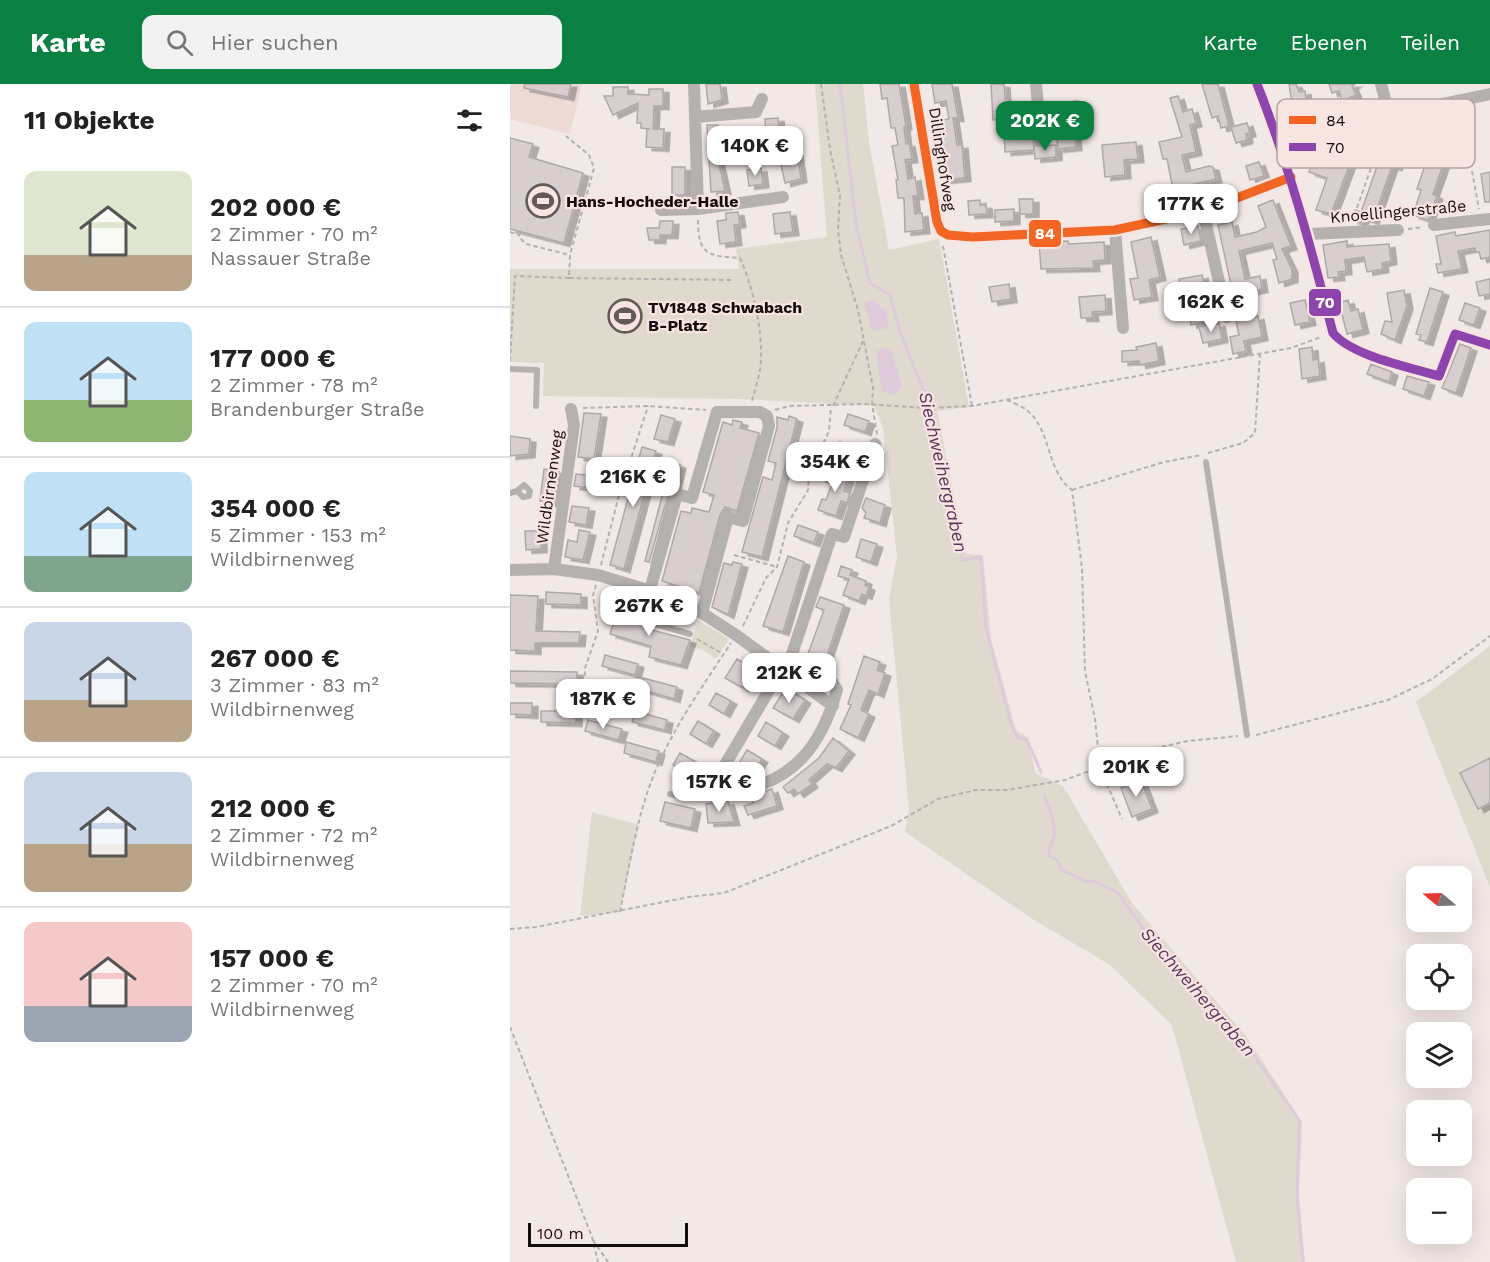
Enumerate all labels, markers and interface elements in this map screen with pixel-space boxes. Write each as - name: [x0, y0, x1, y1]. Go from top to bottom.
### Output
- search box: [142, 15, 562, 69]
- text: Karte: [30, 26, 106, 59]
- icon: search: [163, 26, 196, 59]
- text: Hier suchen: [211, 30, 339, 55]
- text: Karte: [1203, 30, 1258, 55]
- text: Ebenen: [1291, 30, 1367, 55]
- text: Teilen: [1400, 30, 1460, 55]
- legend: [1277, 99, 1475, 168]
- pin: 202K €: [996, 101, 1094, 152]
- icon: filters: [453, 104, 486, 137]
- text: 11 Objekte: [24, 105, 154, 135]
- street label: Dillinghofweg: [925, 106, 960, 213]
- text: 202K €: [1010, 108, 1080, 132]
- text: 84: [1326, 111, 1346, 130]
- pin: 140K €: [706, 126, 804, 177]
- text: 140K €: [721, 133, 789, 157]
- text: 70: [1326, 138, 1345, 157]
- sports icon: Hans-Hocheder-Halle: [525, 183, 561, 219]
- pin: 177K €: [1142, 184, 1240, 235]
- text: 177K €: [1158, 191, 1224, 215]
- text: 202 000 €: [210, 192, 341, 222]
- place label: Hans-Hocheder-Halle: [566, 192, 738, 211]
- icon: home: [72, 195, 144, 267]
- street label: Knoellingerstraße: [1329, 196, 1467, 227]
- line badge: 84: [1028, 219, 1062, 248]
- text: 2 Zimmer · 70 m²: [210, 222, 378, 246]
- text: 84: [1035, 224, 1055, 243]
- text: Nassauer Straße: [210, 246, 371, 270]
- pin: 162K €: [1162, 282, 1260, 333]
- line badge: 70: [1308, 288, 1342, 317]
- text: 162K €: [1178, 289, 1244, 313]
- text: 70: [1315, 293, 1335, 312]
- sports icon: TV1848 Schwabach B-Platz: [607, 298, 643, 334]
- place label: TV1848 Schwabach B-Platz: [648, 298, 802, 335]
- text: 177 000 €: [210, 343, 336, 373]
- icon: home: [72, 346, 144, 418]
- text: 2 Zimmer · 78 m²: [210, 373, 377, 397]
- water label: Siechweihergraben: [915, 389, 972, 554]
- text: Brandenburger Straße: [210, 397, 425, 421]
- street label: Wildbirnenweg: [532, 428, 567, 545]
- pin: 354K €: [786, 442, 884, 493]
- text: 354K €: [800, 449, 870, 473]
- pin: 216K €: [584, 457, 682, 508]
- text: 216K €: [600, 464, 666, 488]
- text: 354 000 €: [210, 493, 341, 523]
- icon: home: [72, 496, 144, 568]
- text: 5 Zimmer · 153 m²: [210, 523, 386, 547]
- text: Wildbirnenweg: [210, 547, 354, 571]
- pin: 267K €: [600, 586, 698, 637]
- text: 267K €: [614, 593, 684, 617]
- text: 267 000 €: [210, 643, 339, 673]
- icon: home: [72, 646, 144, 718]
- pin: 212K €: [740, 653, 838, 704]
- text: 212K €: [756, 660, 822, 684]
- text: 3 Zimmer · 83 m²: [210, 673, 379, 697]
- pin: 187K €: [554, 679, 652, 730]
- text: 187K €: [570, 686, 636, 710]
- text: Wildbirnenweg: [210, 697, 354, 721]
- pin: 201K €: [1087, 747, 1185, 798]
- text: 201K €: [1103, 754, 1169, 778]
- pin: 157K €: [670, 762, 768, 813]
- text: 157K €: [686, 769, 752, 793]
- text: 212 000 €: [210, 793, 336, 823]
- icon: home: [72, 796, 144, 868]
- text: 2 Zimmer · 72 m²: [210, 823, 377, 847]
- text: Wildbirnenweg: [210, 847, 354, 871]
- north arrow: [1406, 866, 1472, 932]
- map controls: [1406, 866, 1472, 1244]
- water label: Siechweihergraben: [1137, 923, 1260, 1061]
- text: 157 000 €: [210, 943, 334, 973]
- button: locate: [1406, 944, 1472, 1010]
- icon: home: [72, 946, 144, 1018]
- text: 2 Zimmer · 70 m²: [210, 973, 378, 997]
- text: Wildbirnenweg: [210, 997, 354, 1021]
- button: layers: [1406, 1022, 1472, 1088]
- button: +: [1406, 1100, 1472, 1166]
- button: −: [1406, 1178, 1472, 1244]
- scale bar: [528, 1220, 688, 1248]
- text: 100 m: [537, 1224, 584, 1243]

